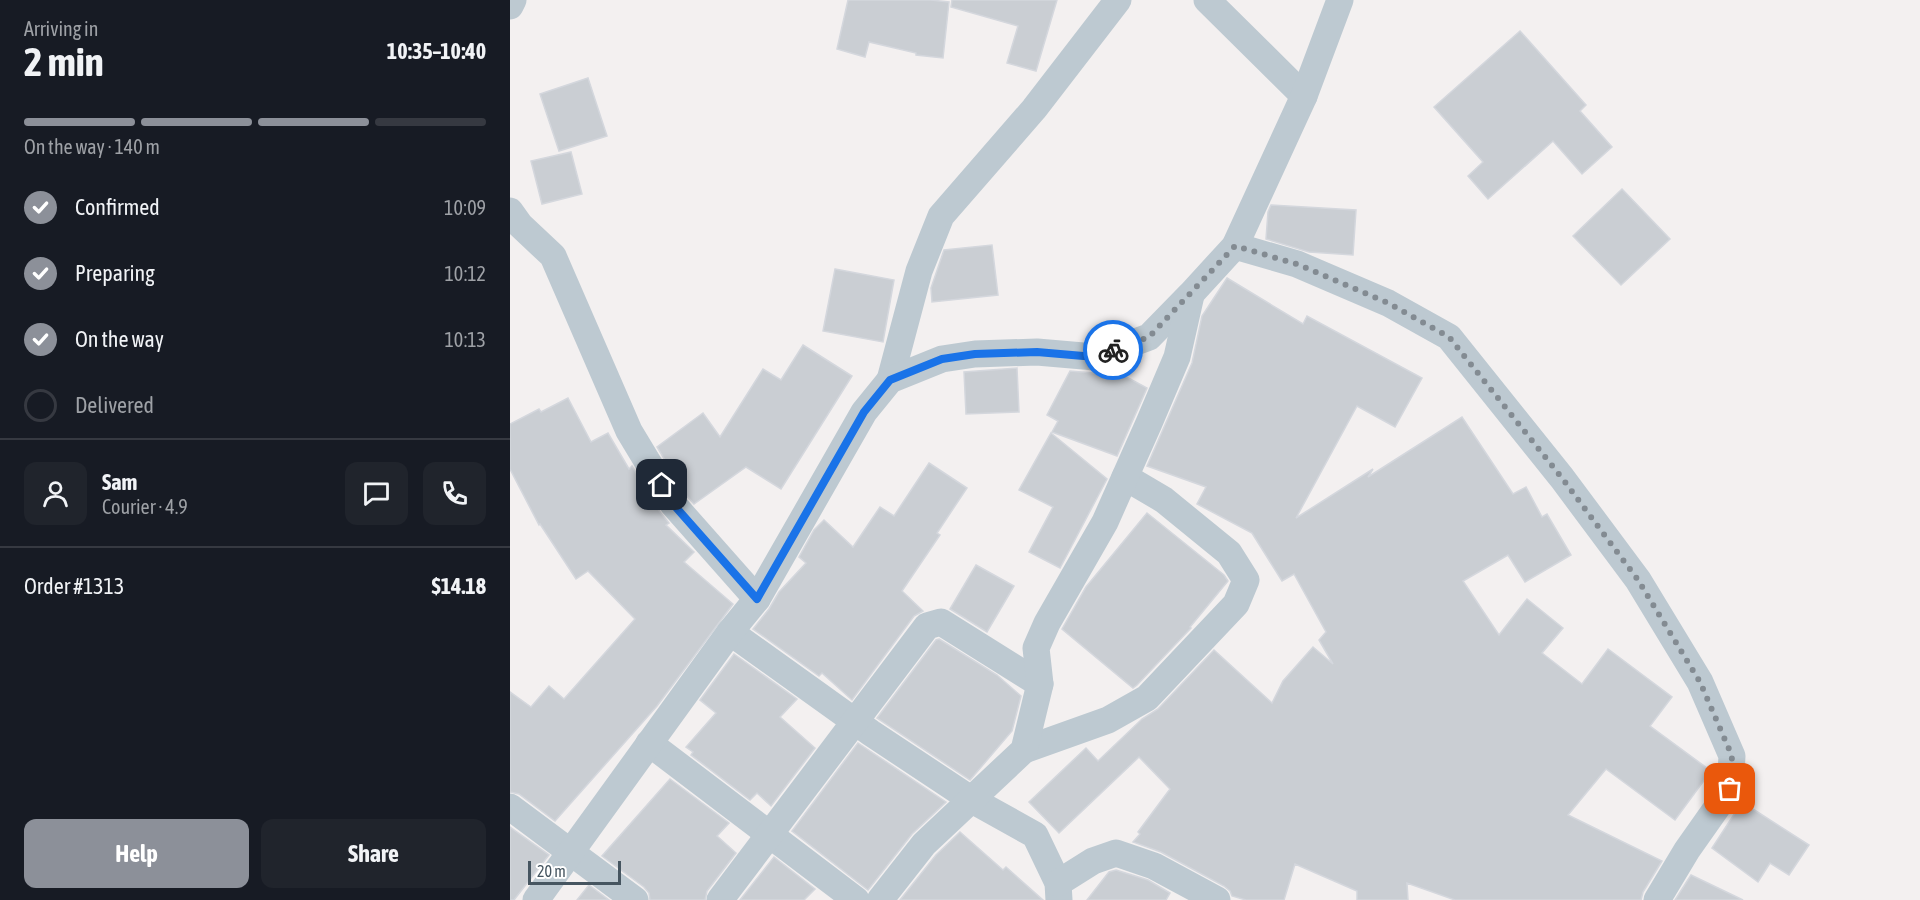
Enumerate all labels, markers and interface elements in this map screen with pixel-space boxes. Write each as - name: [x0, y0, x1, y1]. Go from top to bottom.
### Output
- text: Arriving in: [24, 17, 98, 40]
- text: 10:35–10:40: [387, 38, 486, 64]
- text: 2 min: [24, 40, 104, 84]
- text: On the way · 140 m: [24, 135, 160, 158]
- icon: check: [24, 191, 57, 224]
- text: Confirmed: [75, 194, 160, 220]
- text: 10:09: [444, 196, 486, 219]
- icon: check: [24, 257, 57, 290]
- text: Preparing: [75, 260, 155, 286]
- text: 10:12: [444, 262, 486, 285]
- courier: [1083, 320, 1143, 380]
- icon: check: [24, 323, 57, 356]
- text: On the way: [75, 326, 164, 352]
- text: 10:13: [444, 328, 486, 351]
- icon: bike: [1097, 334, 1130, 367]
- text: Delivered: [75, 392, 154, 418]
- pin: [636, 459, 687, 510]
- button: person: [24, 462, 87, 525]
- button: chat: [345, 462, 408, 525]
- button: phone: [423, 462, 486, 525]
- icon: home: [645, 468, 678, 501]
- text: Sam: [102, 469, 137, 495]
- text: Courier · 4.9: [102, 495, 188, 518]
- text: Order #1313: [24, 573, 124, 599]
- text: $14.18: [431, 573, 486, 599]
- pin: [1704, 763, 1755, 814]
- icon: bag: [1713, 772, 1746, 805]
- button: Help: [24, 819, 249, 888]
- button: Share: [261, 819, 486, 888]
- scale bar: [528, 858, 621, 886]
- text: 20 m: [537, 862, 566, 880]

